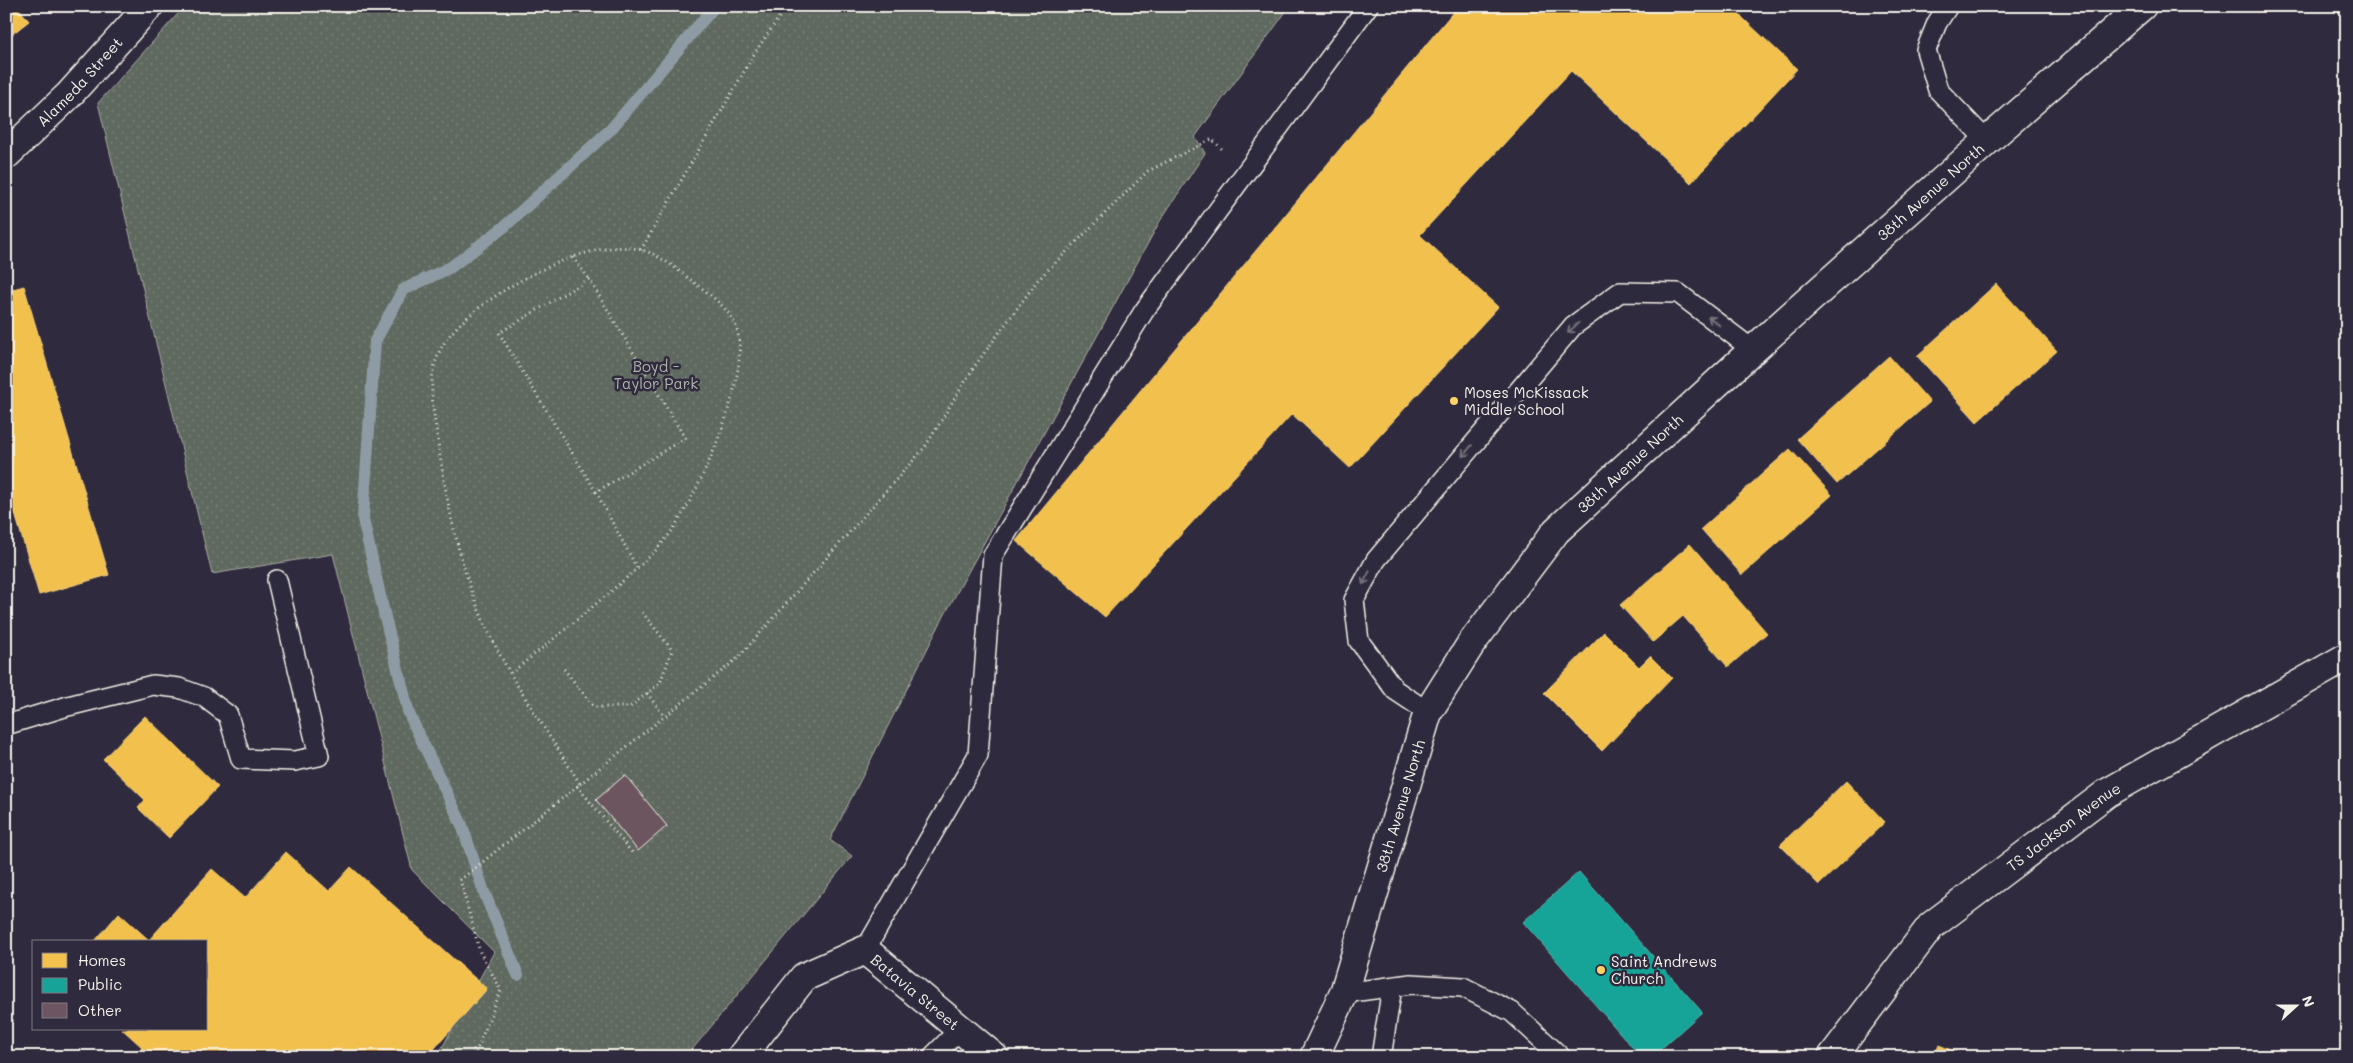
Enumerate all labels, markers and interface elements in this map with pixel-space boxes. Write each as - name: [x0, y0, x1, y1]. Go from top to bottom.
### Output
- street label: Alameda Street: [32, 32, 127, 131]
- street label: 38th Avenue North: [1872, 139, 1988, 245]
- one-way arrow: [1708, 315, 1721, 326]
- one-way arrow: [1567, 322, 1579, 334]
- park label: Boyd - Taylor Park: [614, 356, 698, 393]
- place label: Moses McKissack Middle School: [1464, 382, 1589, 419]
- marker: Moses McKissack Middle School: [1448, 395, 1460, 407]
- street label: 38th Avenue North: [1573, 409, 1687, 517]
- one-way arrow: [1462, 444, 1473, 457]
- one-way arrow: [1361, 570, 1371, 585]
- street label: 38th Avenue North: [1371, 737, 1429, 874]
- street label: TS Jackson Avenue: [2002, 777, 2124, 875]
- legend: [32, 940, 208, 1030]
- street label: Batavia Street: [867, 949, 964, 1034]
- text: Homes: [78, 950, 126, 970]
- place label: Saint Andrews Church: [1611, 951, 1717, 988]
- marker: Saint Andrews Church: [1595, 964, 1607, 976]
- text: Public: [78, 974, 122, 994]
- north arrow: [2270, 980, 2320, 1030]
- text: N: [2298, 993, 2319, 1010]
- text: Other: [78, 1000, 122, 1020]

